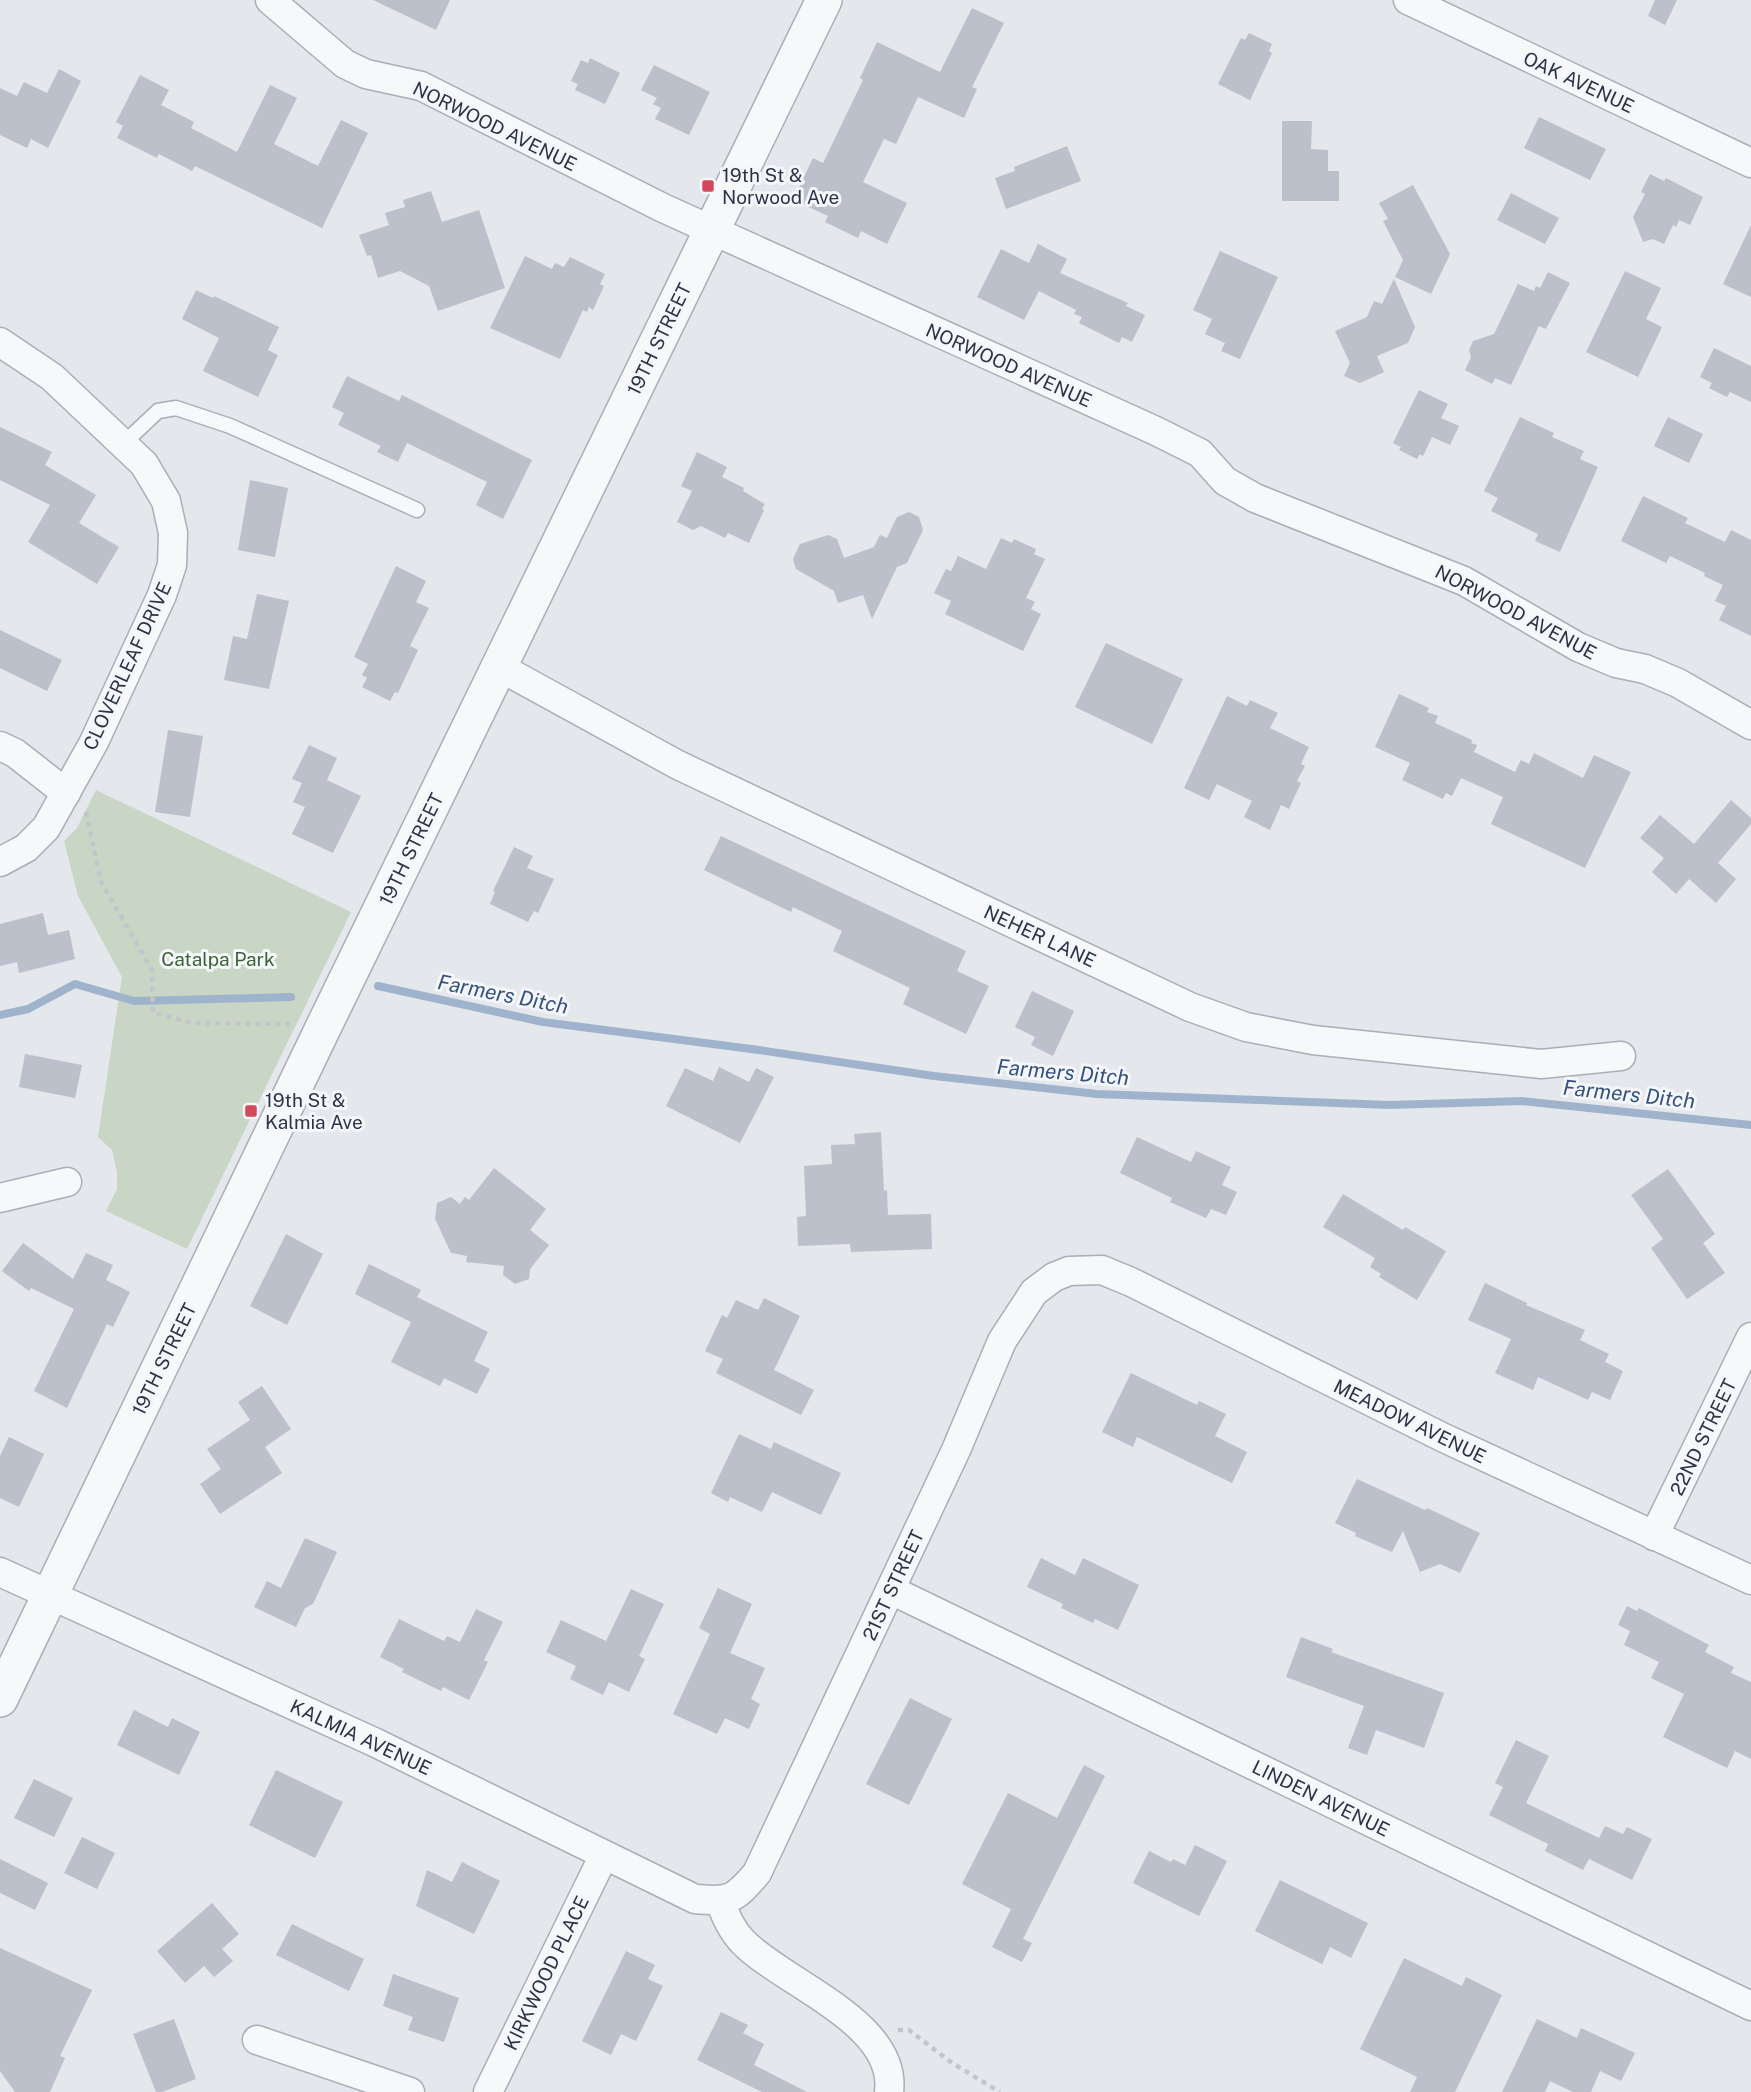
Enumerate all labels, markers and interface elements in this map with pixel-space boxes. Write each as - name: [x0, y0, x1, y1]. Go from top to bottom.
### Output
- street label: OAK AVENUE: [1520, 47, 1638, 117]
- street label: NORWOOD AVENUE: [410, 77, 580, 175]
- place label: 19th St & Norwood Ave: [722, 164, 839, 208]
- marker: 19th St & Norwood Ave: [700, 178, 716, 194]
- street label: 19TH STREET: [622, 279, 696, 399]
- street label: NORWOOD AVENUE: [923, 318, 1095, 412]
- street label: NORWOOD AVENUE: [1432, 560, 1600, 664]
- street label: CLOVERLEAF DRIVE: [78, 578, 176, 754]
- street label: 19TH STREET: [374, 789, 448, 909]
- street label: NEHER LANE: [980, 900, 1100, 972]
- park label: Catalpa Park: [161, 948, 275, 970]
- water label: Farmers Ditch: [436, 969, 570, 1019]
- water label: Farmers Ditch: [996, 1054, 1130, 1090]
- water label: Farmers Ditch: [1562, 1075, 1696, 1113]
- place label: 19th St & Kalmia Ave: [265, 1089, 363, 1133]
- marker: 19th St & Kalmia Ave: [243, 1103, 259, 1119]
- street label: 19TH STREET: [127, 1299, 201, 1419]
- street label: MEADOW AVENUE: [1330, 1375, 1490, 1467]
- street label: 22ND STREET: [1665, 1375, 1741, 1499]
- street label: 21ST STREET: [858, 1526, 928, 1644]
- street label: KALMIA AVENUE: [287, 1695, 435, 1779]
- street label: LINDEN AVENUE: [1249, 1755, 1393, 1841]
- street label: KIRKWOOD PLACE: [499, 1892, 593, 2054]

